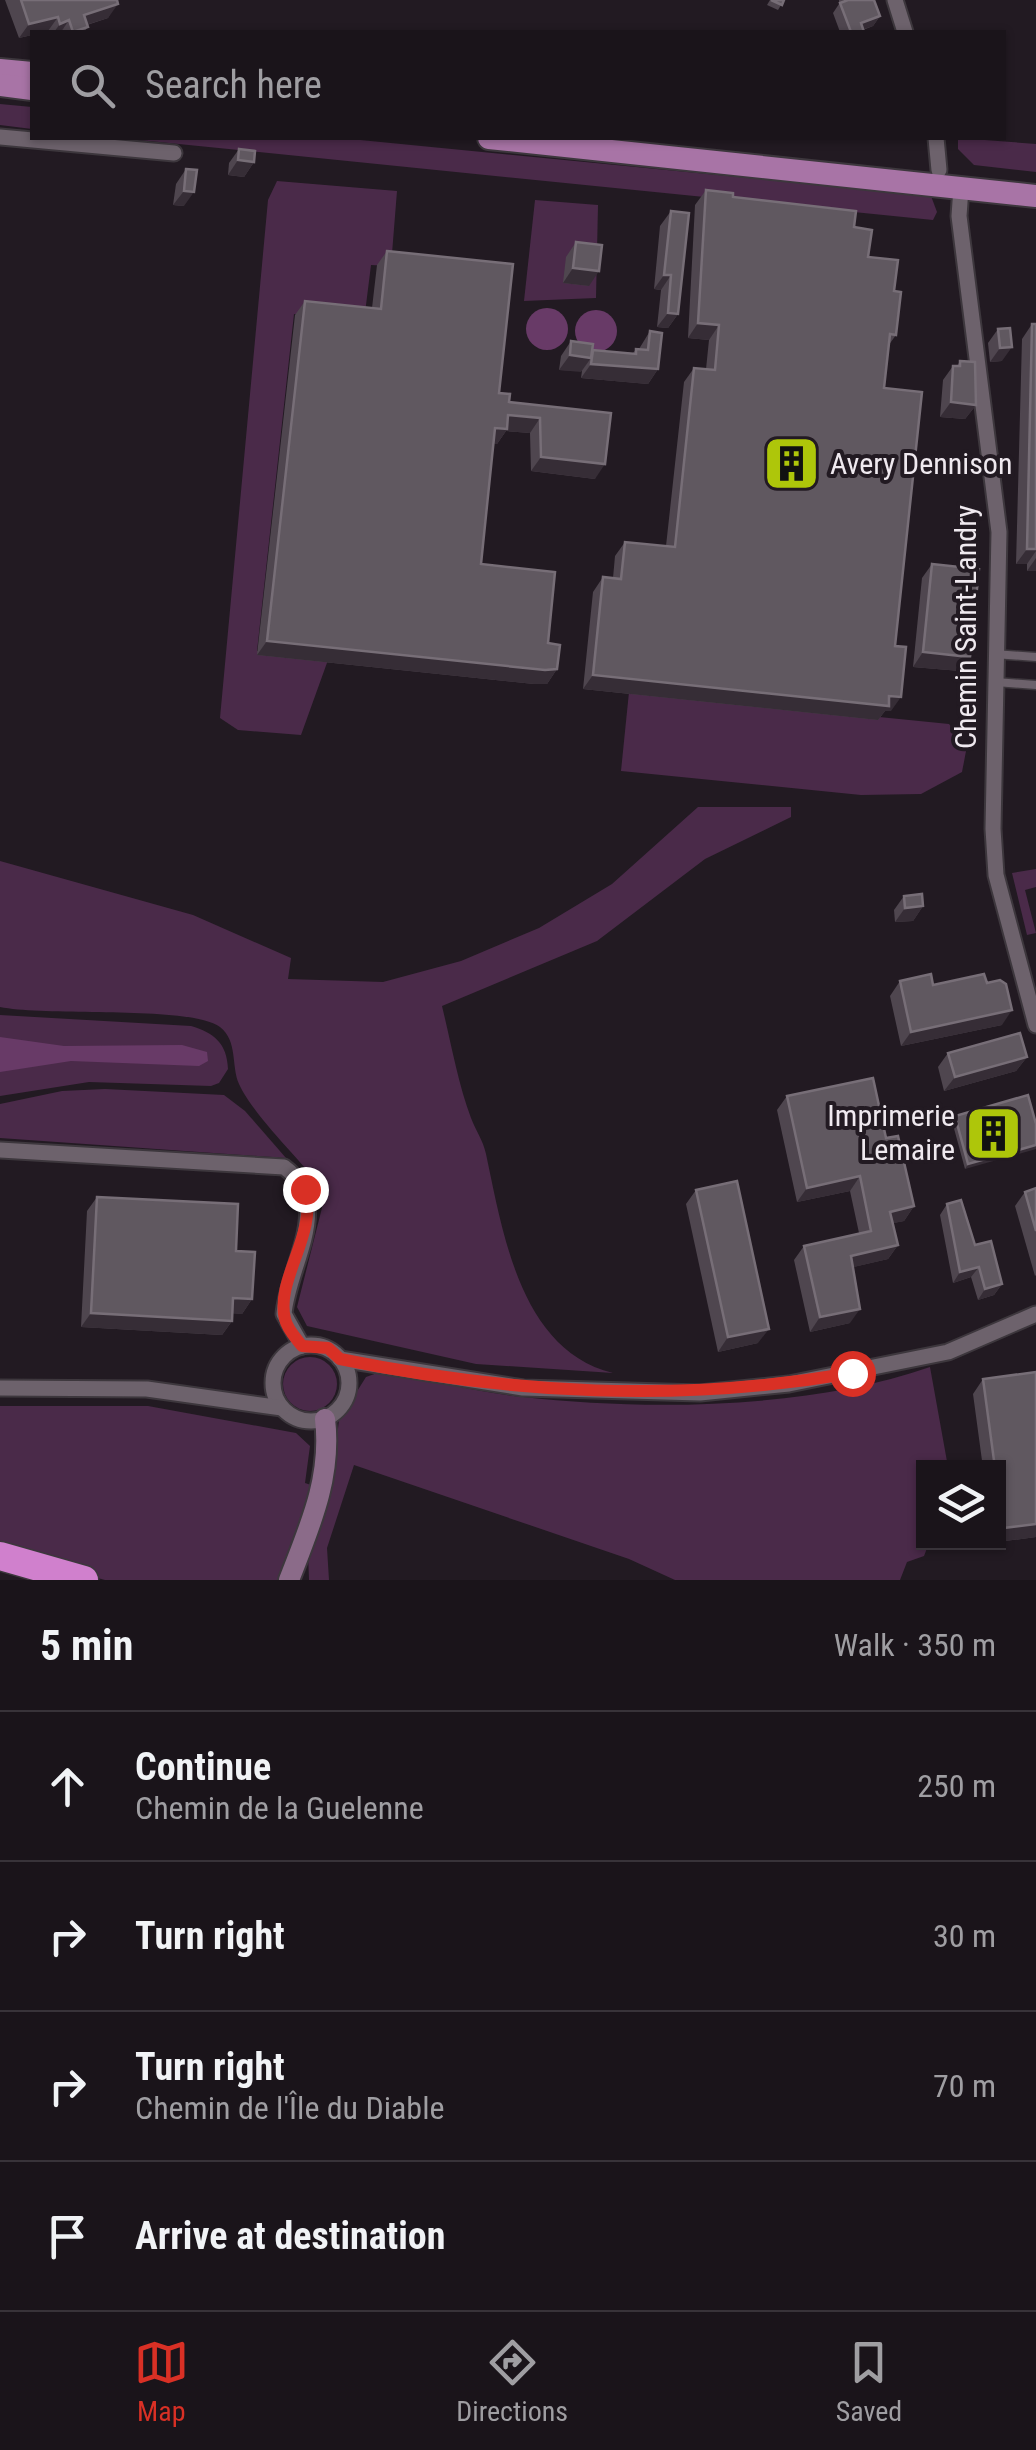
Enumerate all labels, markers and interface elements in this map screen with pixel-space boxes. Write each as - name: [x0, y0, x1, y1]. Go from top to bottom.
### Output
- search box: [30, 30, 1006, 140]
- icon: search: [65, 58, 120, 113]
- text: Search here: [145, 63, 322, 107]
- building icon: Avery Dennison: [761, 434, 821, 494]
- place label: Avery Dennison: [830, 446, 1012, 481]
- street label: Chemin Saint-Landry: [948, 505, 983, 749]
- place label: Imprimerie Lemaire: [827, 1098, 955, 1167]
- building icon: Imprimerie Lemaire: [964, 1103, 1024, 1163]
- route end: [283, 1167, 329, 1213]
- route start: [830, 1351, 876, 1397]
- map controls: [916, 1460, 1006, 1550]
- button: layers: [916, 1460, 1006, 1550]
- text: 5 min: [40, 1621, 133, 1670]
- text: Walk · 350 m: [834, 1626, 996, 1664]
- text: Continue: [135, 1745, 271, 1789]
- icon: ahead: [40, 1759, 95, 1814]
- text: 250 m: [917, 1767, 996, 1805]
- text: Chemin de la Guelenne: [135, 1789, 424, 1827]
- icon: right: [40, 1909, 95, 1964]
- text: Turn right: [135, 1914, 285, 1958]
- text: 30 m: [933, 1917, 996, 1955]
- text: Turn right: [135, 2045, 285, 2089]
- icon: right: [40, 2059, 95, 2114]
- text: 70 m: [933, 2067, 996, 2105]
- text: Chemin de l'Île du Diable: [135, 2089, 444, 2127]
- icon: arrive: [40, 2209, 95, 2264]
- text: Arrive at destination: [135, 2214, 445, 2258]
- tab: Map: [134, 2335, 189, 2428]
- tab: Directions: [456, 2335, 568, 2428]
- tab: Saved: [836, 2335, 902, 2428]

